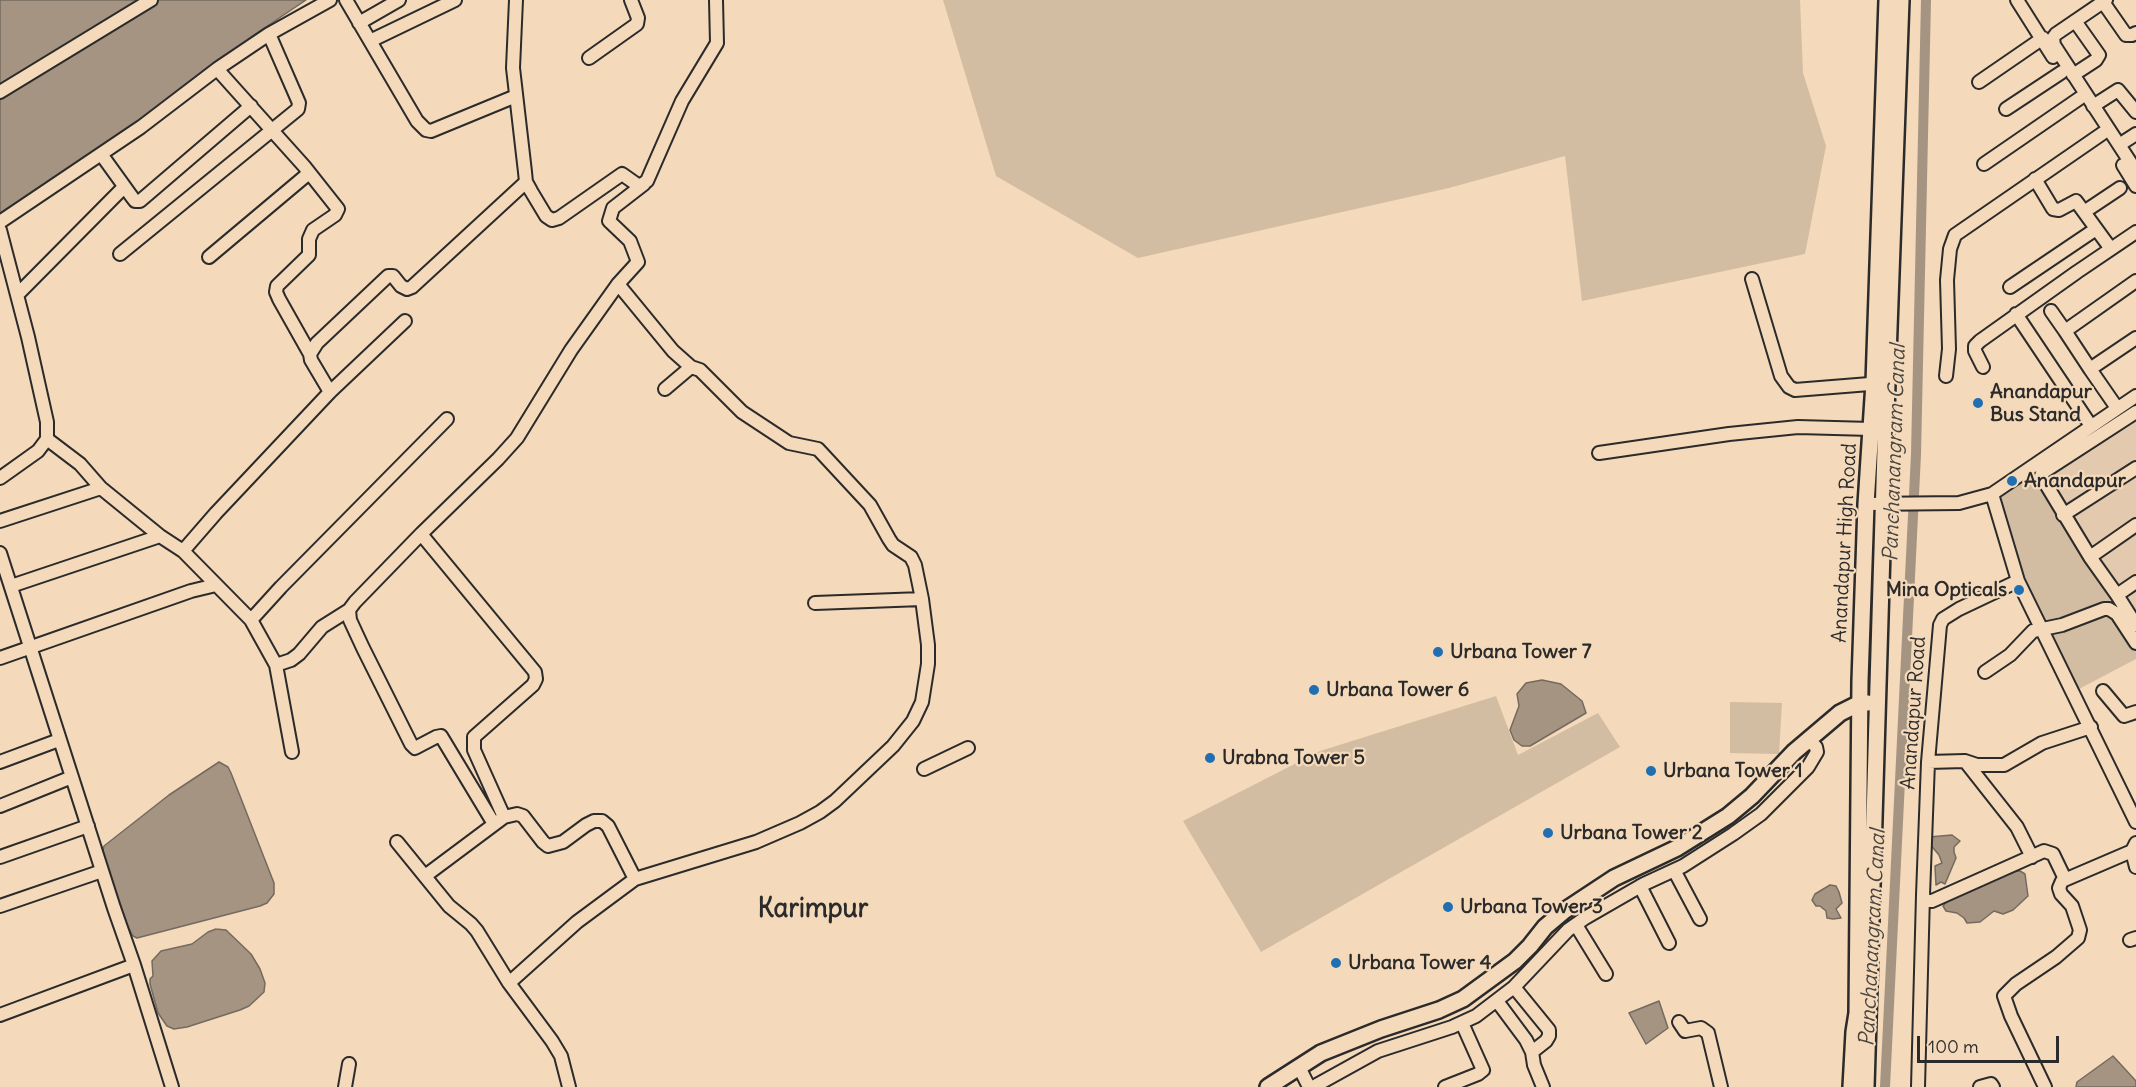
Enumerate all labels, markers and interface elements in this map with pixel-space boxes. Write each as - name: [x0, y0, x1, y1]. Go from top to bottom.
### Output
- water label: Panchanangram Canal: [1879, 344, 1911, 562]
- place label: Anandapur Bus Stand: [1990, 380, 2092, 427]
- marker: Anandapur Bus Stand: [1971, 396, 1985, 410]
- street label: Anandapur High Road: [1828, 443, 1862, 643]
- place label: Anandapur: [2024, 469, 2126, 493]
- marker: Anandapur: [2005, 474, 2019, 488]
- place label: Mina Opticals: [1886, 578, 2007, 602]
- marker: Mina Opticals: [2012, 583, 2026, 597]
- street label: Anandapur Road: [1897, 636, 1931, 790]
- place label: Urbana Tower 7: [1450, 640, 1591, 664]
- marker: Urbana Tower 7: [1431, 645, 1445, 659]
- place label: Urbana Tower 6: [1326, 678, 1469, 702]
- marker: Urbana Tower 6: [1307, 683, 1321, 697]
- place label: Urabna Tower 5: [1222, 746, 1365, 770]
- marker: Urabna Tower 5: [1203, 751, 1217, 765]
- place label: Urbana Tower 1: [1663, 759, 1803, 783]
- marker: Urbana Tower 1: [1644, 764, 1658, 778]
- place label: Urbana Tower 2: [1560, 821, 1703, 845]
- marker: Urbana Tower 2: [1541, 826, 1555, 840]
- water label: Panchanangram Canal: [1855, 829, 1891, 1047]
- district label: Karimpur: [758, 894, 868, 926]
- place label: Urbana Tower 3: [1460, 895, 1603, 919]
- marker: Urbana Tower 3: [1441, 900, 1455, 914]
- place label: Urbana Tower 4: [1348, 951, 1491, 975]
- marker: Urbana Tower 4: [1329, 956, 1343, 970]
- scale bar: [1920, 1024, 2062, 1062]
- text: 100 m: [1928, 1035, 1979, 1058]

